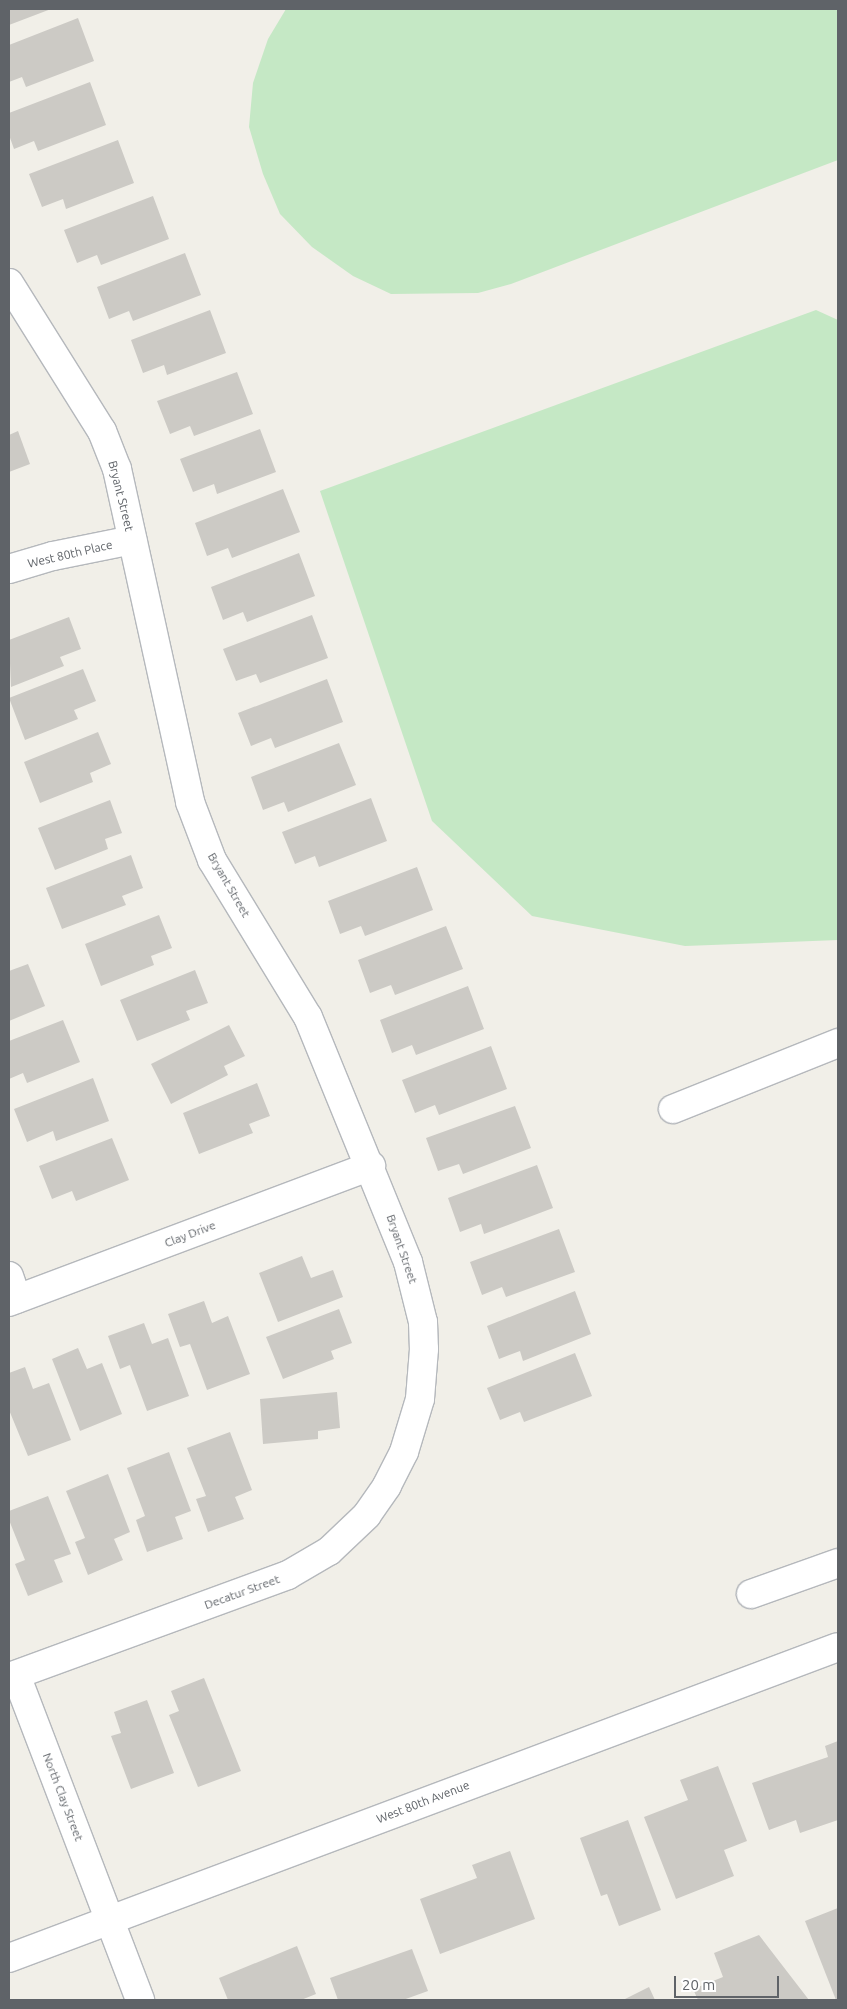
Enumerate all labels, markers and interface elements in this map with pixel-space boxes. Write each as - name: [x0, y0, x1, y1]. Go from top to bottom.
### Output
- street label: Bryant Street: [105, 459, 137, 533]
- street label: West 80th Place: [26, 537, 114, 571]
- street label: Bryant Street: [205, 850, 253, 920]
- street label: Bryant Street: [383, 1213, 421, 1285]
- street label: Clay Drive: [162, 1218, 218, 1250]
- street label: Decatur Street: [202, 1572, 282, 1612]
- street label: North Clay Street: [40, 1751, 86, 1843]
- street label: West 80th Avenue: [374, 1778, 472, 1826]
- scale bar: [677, 1966, 782, 1998]
- text: 20 m: [682, 1976, 715, 1993]

